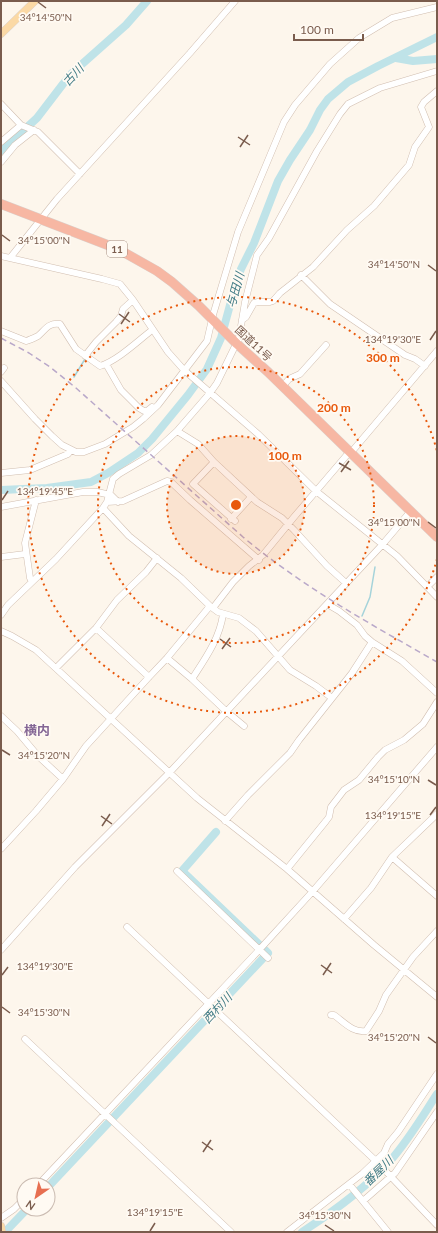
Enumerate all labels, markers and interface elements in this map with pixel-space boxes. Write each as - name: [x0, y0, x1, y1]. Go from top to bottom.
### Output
- text: 34°14'50"N: [20, 11, 72, 23]
- scale bar: [294, 16, 363, 42]
- text: 100 m: [300, 22, 334, 37]
- water label: 古川: [59, 60, 88, 89]
- text: 34°15'00"N: [18, 234, 70, 246]
- road number: 11: [107, 241, 127, 257]
- text: 34°14'50"N: [368, 258, 420, 270]
- water label: 与田川: [223, 269, 248, 309]
- street label: 国道11号: [233, 323, 275, 363]
- text: 134°19'30"E: [365, 333, 421, 345]
- text: 300 m: [366, 350, 400, 365]
- text: 200 m: [317, 400, 351, 415]
- text: 100 m: [268, 448, 302, 463]
- text: 134°19'45"E: [17, 485, 73, 497]
- centre of rings: [229, 498, 243, 512]
- text: 34°15'00"N: [368, 516, 420, 528]
- district label: 横内: [24, 722, 50, 738]
- text: 34°15'20"N: [18, 749, 70, 761]
- text: 34°15'10"N: [368, 773, 420, 785]
- text: 134°19'15"E: [365, 809, 421, 821]
- text: 134°19'30"E: [17, 960, 73, 972]
- water label: 西村川: [199, 988, 236, 1026]
- text: 34°15'30"N: [18, 1006, 70, 1018]
- text: 34°15'20"N: [368, 1031, 420, 1043]
- water label: 番屋川: [360, 1152, 398, 1189]
- north arrow: [16, 1177, 56, 1217]
- text: N: [23, 1198, 37, 1213]
- text: 134°19'15"E: [127, 1206, 183, 1218]
- text: 34°15'30"N: [299, 1209, 351, 1221]

